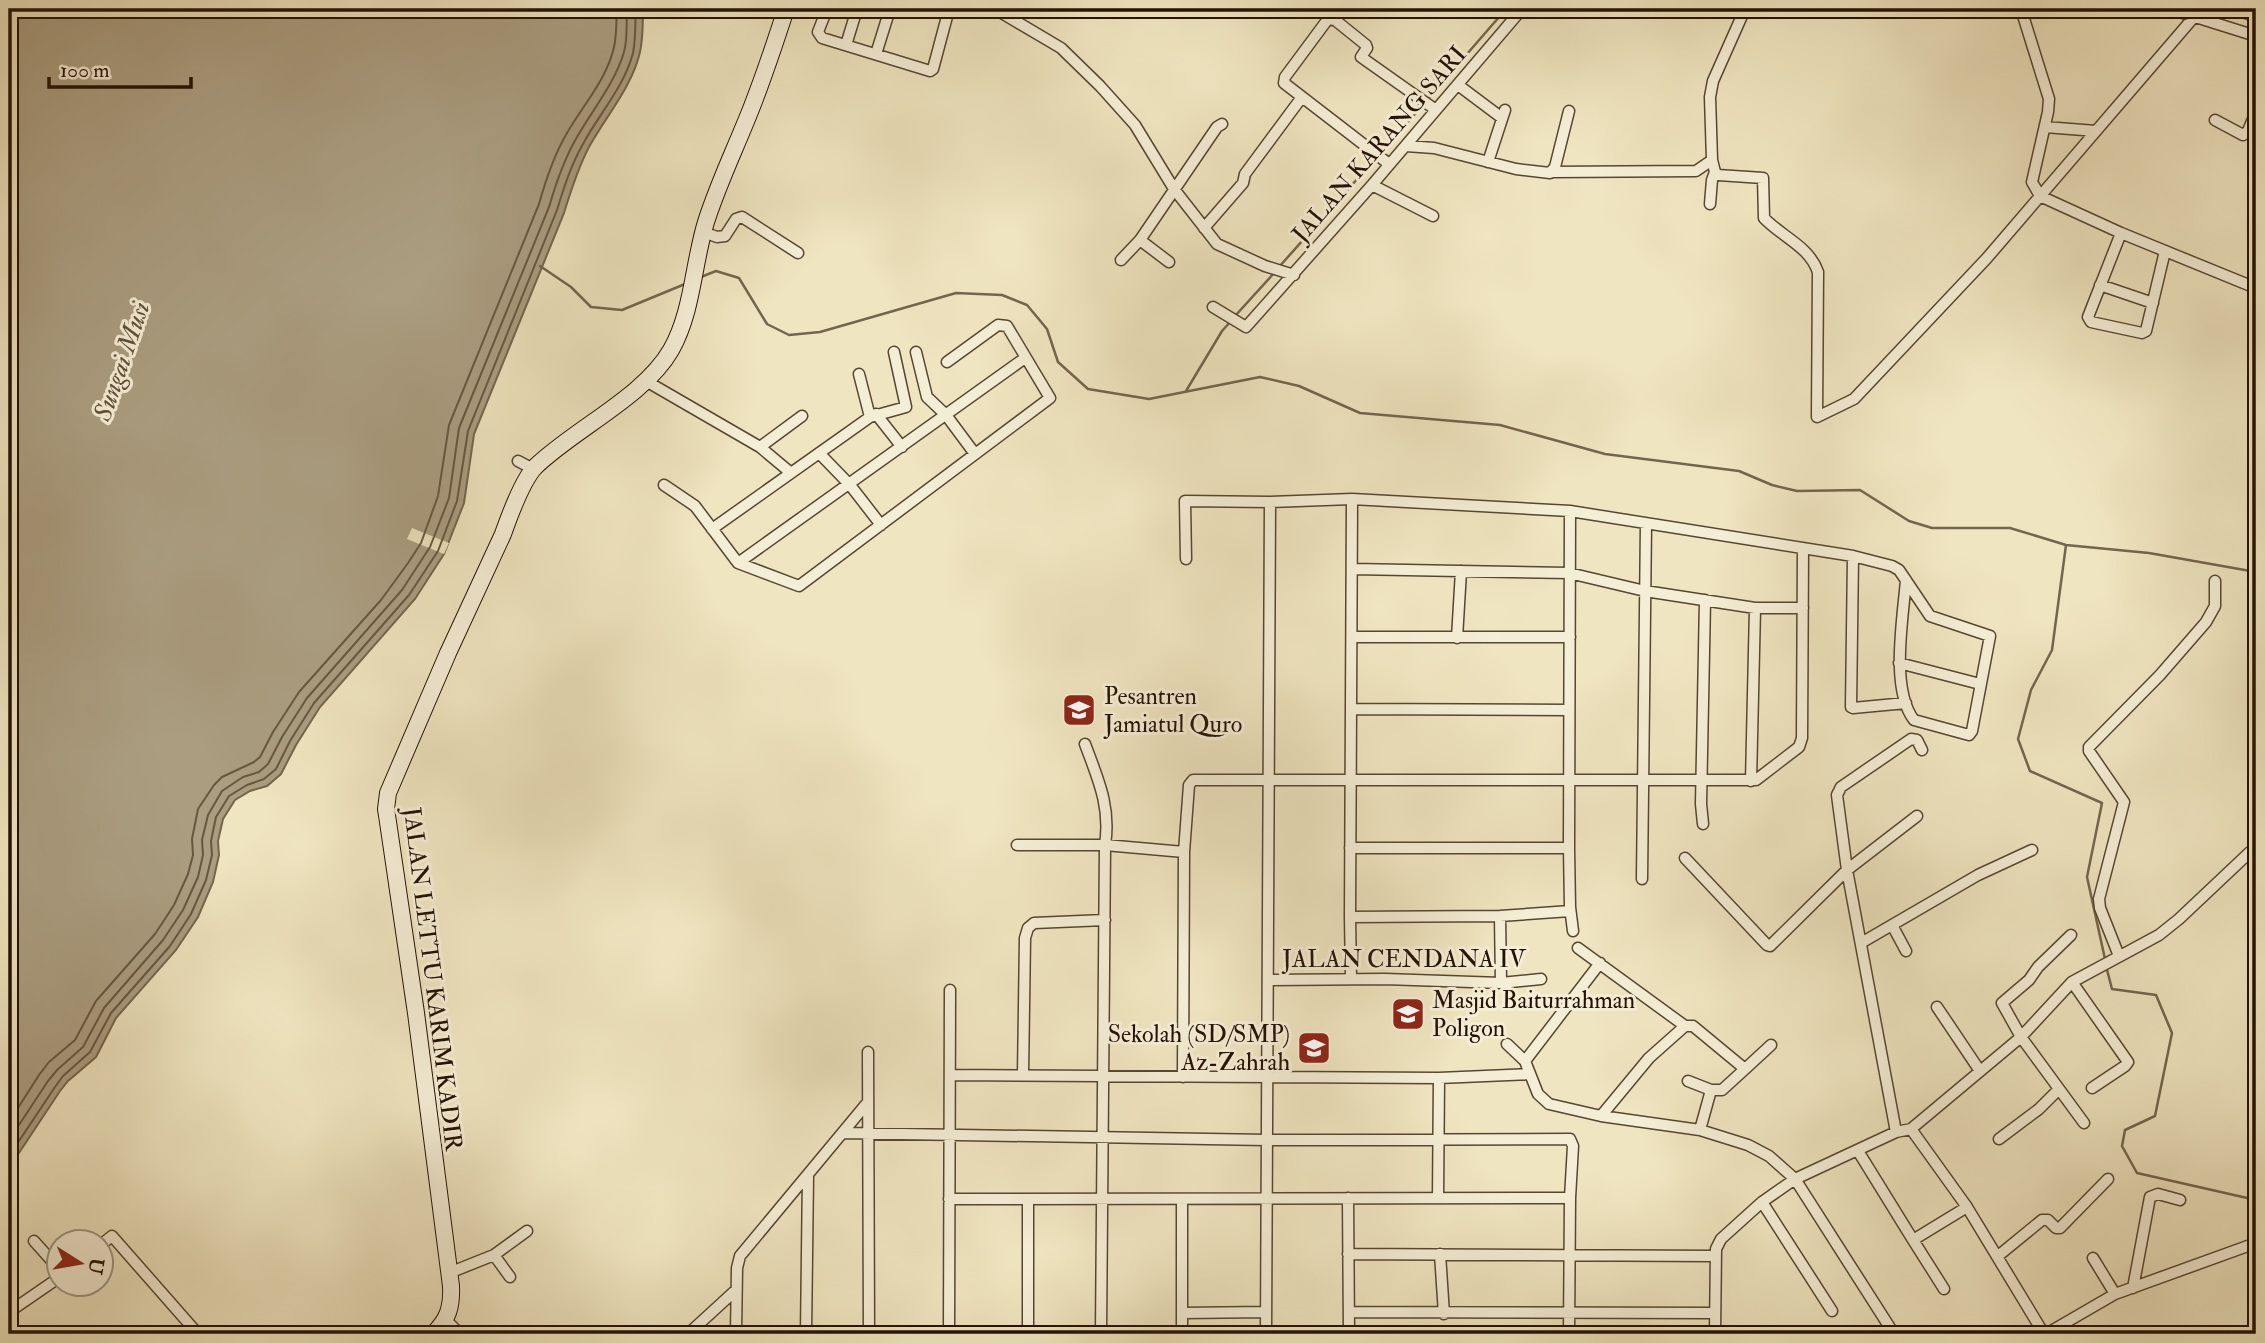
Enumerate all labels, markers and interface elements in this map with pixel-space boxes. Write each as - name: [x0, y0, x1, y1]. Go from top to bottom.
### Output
- street label: JALAN KARANG SARI: [1285, 39, 1473, 250]
- scale bar: [49, 46, 191, 90]
- text: 100 m: [60, 57, 110, 84]
- water label: Sungai Musi: [86, 298, 157, 426]
- place label: Pesantren Jamiatul Quro: [1103, 681, 1242, 740]
- school or university icon: Pesantren Jamiatul Quro: [1060, 691, 1098, 729]
- street label: JALAN LETTU KARIM KADIR: [396, 805, 469, 1153]
- street label: JALAN CENDANA IV: [1281, 944, 1527, 975]
- place label: Masjid Baiturrahman Poligon: [1432, 985, 1635, 1044]
- school or university icon: Masjid Baiturrahman Poligon: [1389, 995, 1427, 1033]
- place label: Sekolah (SD/SMP) Az-Zahrah: [1108, 1019, 1290, 1078]
- school or university icon: Sekolah (SD/SMP) Az-Zahrah: [1295, 1029, 1333, 1067]
- north arrow: [46, 1228, 116, 1298]
- text: U: [82, 1256, 109, 1276]

